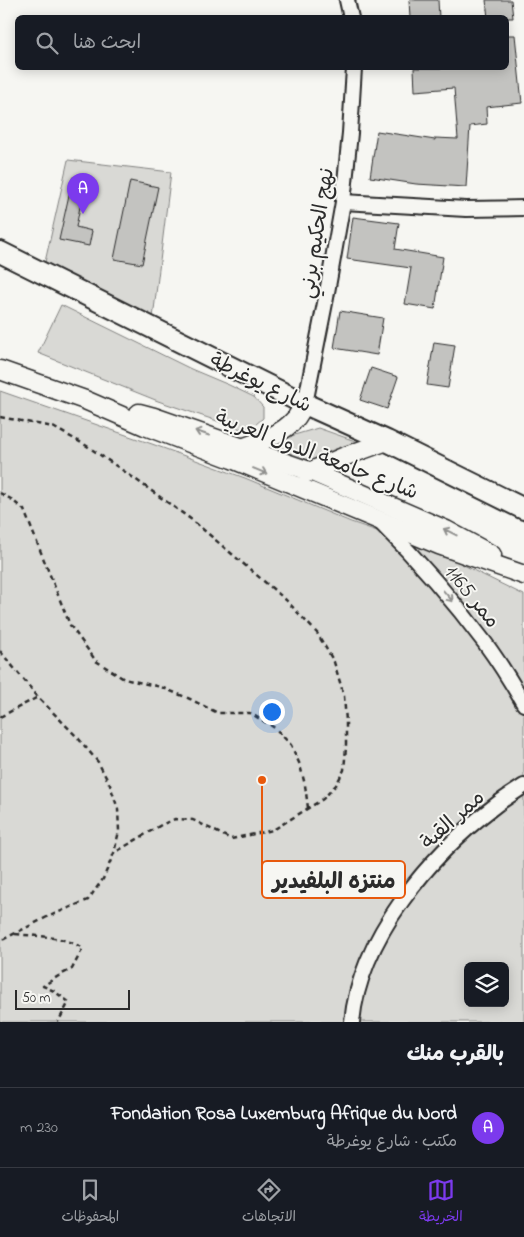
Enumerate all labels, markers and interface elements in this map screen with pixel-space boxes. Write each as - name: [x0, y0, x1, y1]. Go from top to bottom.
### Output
- search box: [15, 15, 509, 70]
- icon: search: [33, 29, 61, 57]
- text: ابحث هنا: [73, 30, 141, 57]
- street label: نهج الحكيم برني: [293, 166, 345, 301]
- pin: A: [67, 173, 99, 214]
- street label: شارع يوغرطة: [204, 346, 316, 421]
- street label: شارع جامعة الدول العربية: [210, 403, 422, 508]
- one-way arrow: [195, 428, 210, 437]
- one-way arrow: [252, 466, 267, 476]
- one-way arrow: [443, 527, 458, 536]
- street label: ممر 1165: [437, 559, 506, 635]
- one-way arrow: [443, 589, 454, 602]
- your location: [259, 699, 285, 725]
- street label: ممر القبة: [415, 784, 492, 857]
- callout: منتزه البلفيدير: [262, 861, 405, 898]
- text: منتزه البلفيدير: [270, 867, 396, 899]
- map controls: [464, 962, 509, 1007]
- button: layers: [464, 962, 509, 1007]
- scale bar: [15, 987, 130, 1010]
- text: 50 m: [22, 988, 50, 1009]
- text: بالقرب منك: [407, 1040, 504, 1070]
- text: Fondation Rosa Luxemburg Afrique du Nord: [111, 1101, 457, 1128]
- text: 230 m: [20, 1116, 58, 1140]
- text: A: [483, 1116, 493, 1140]
- text: مكتب · شارع يوغرطة: [327, 1130, 457, 1154]
- tab: المحفوظات: [61, 1176, 119, 1229]
- tab: الاتجاهات: [242, 1176, 296, 1229]
- tab: الخريطة: [419, 1176, 463, 1229]

